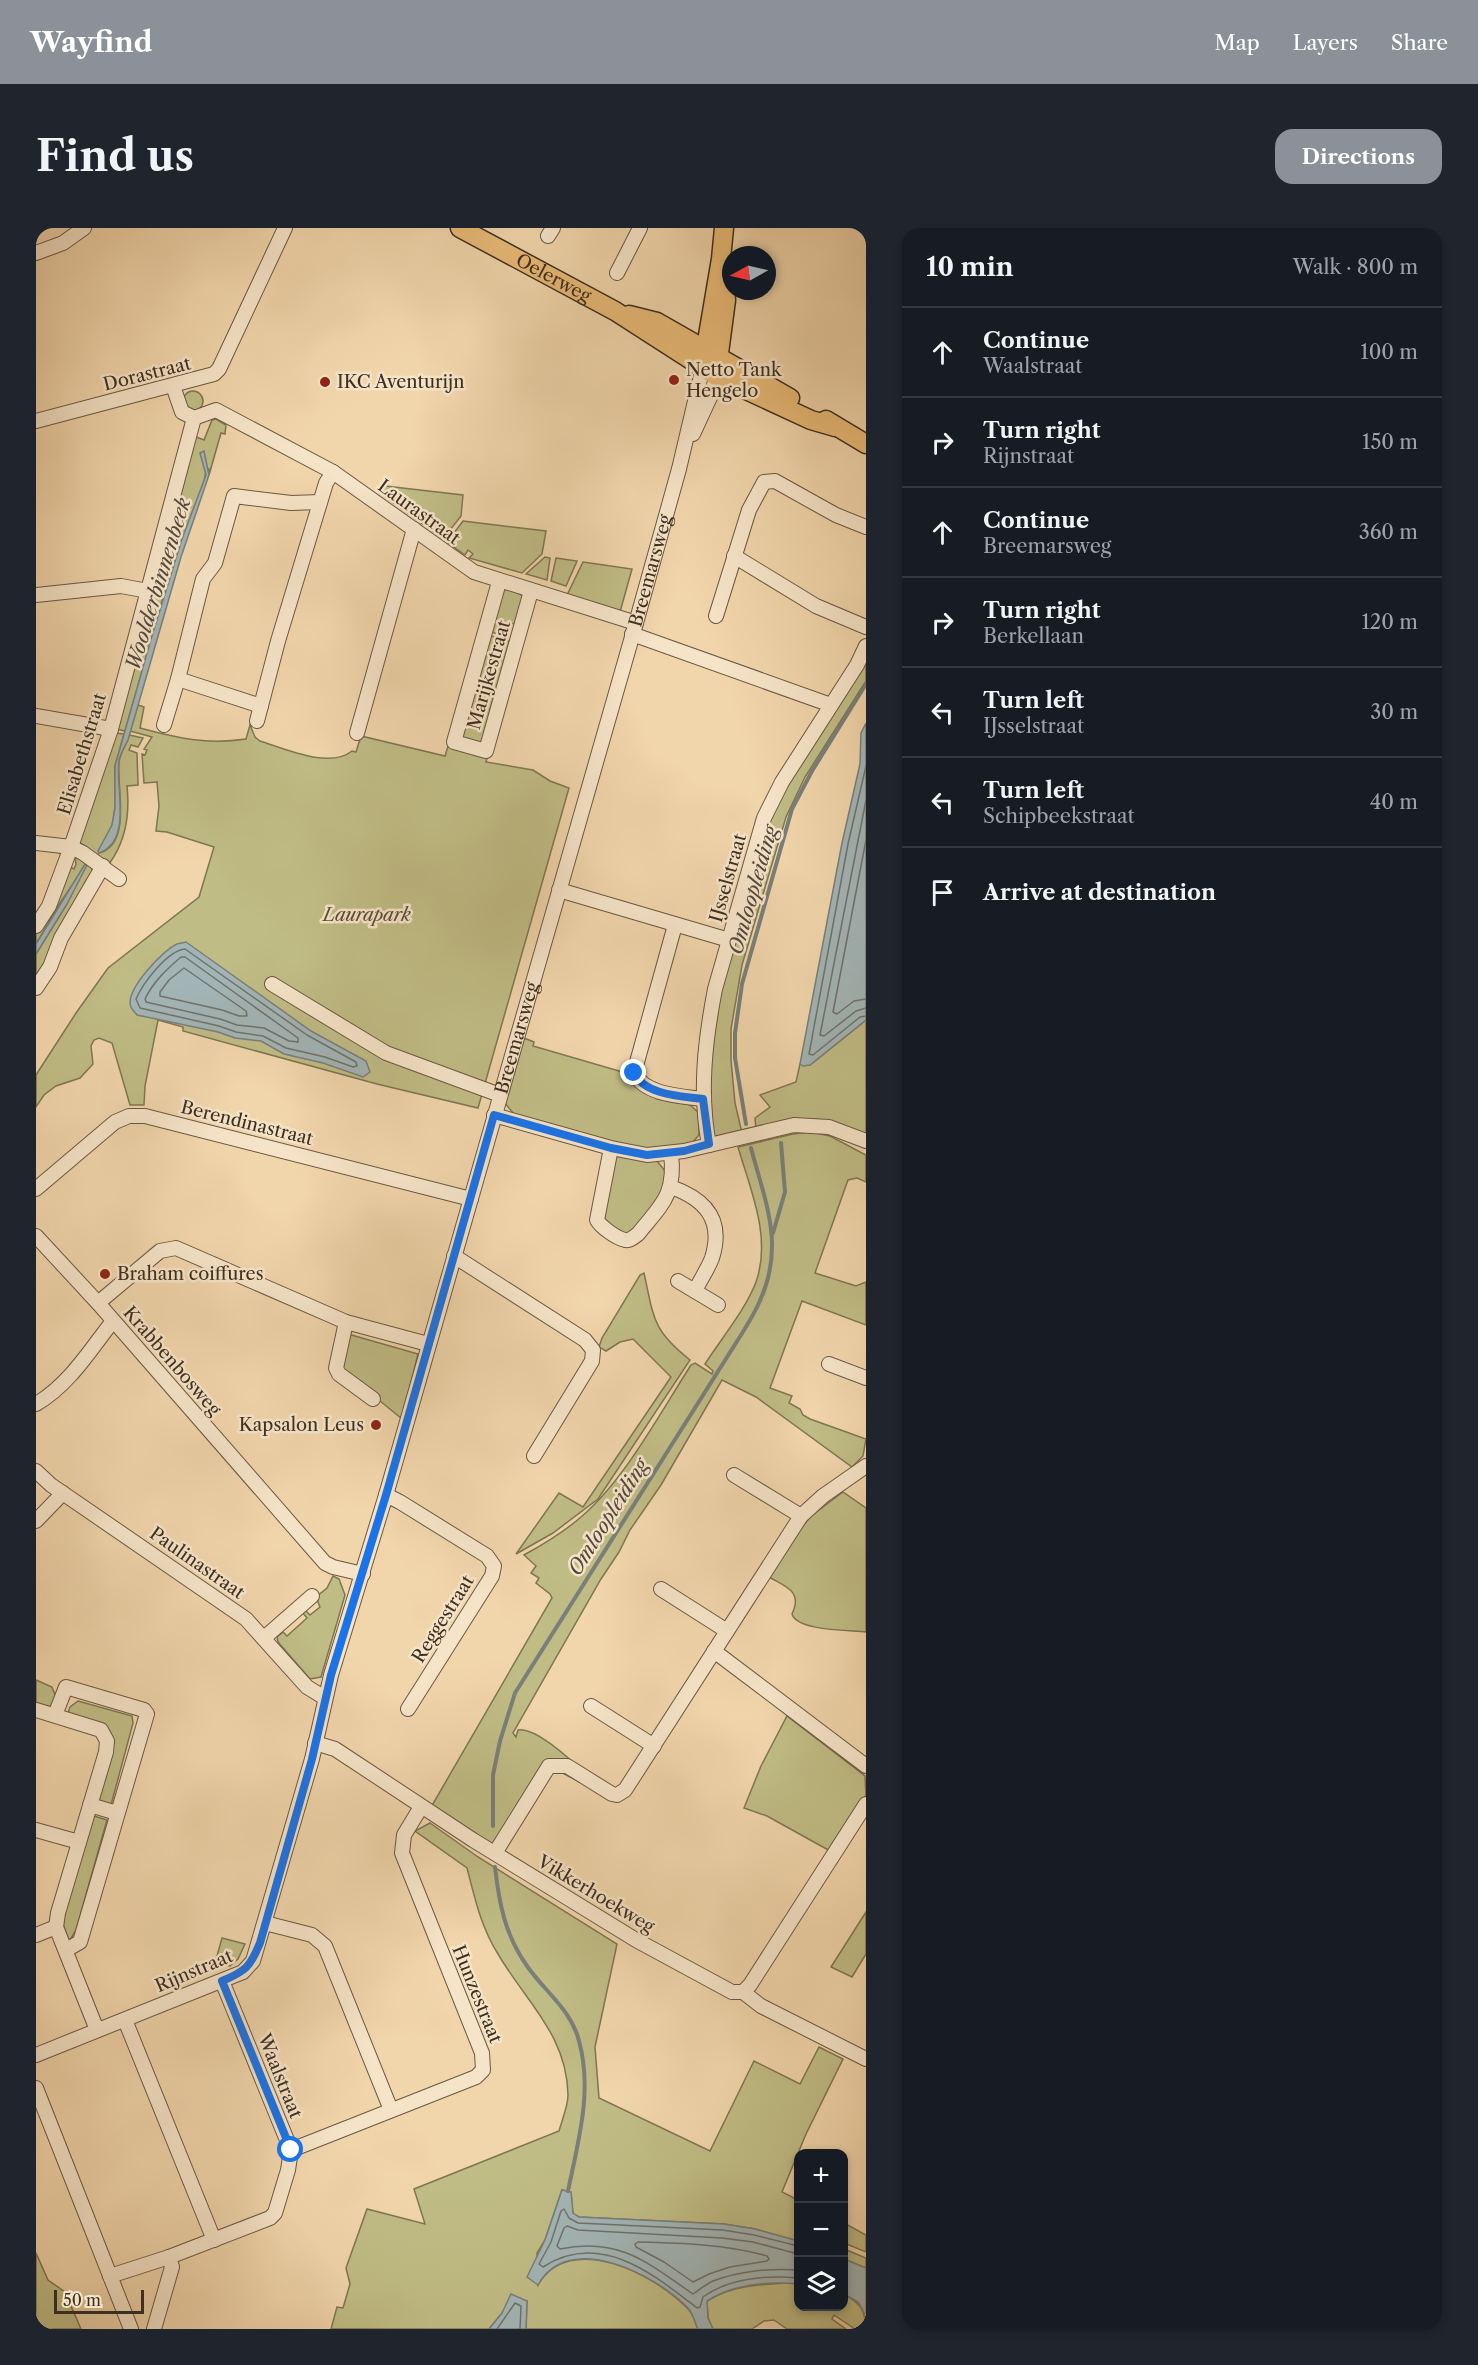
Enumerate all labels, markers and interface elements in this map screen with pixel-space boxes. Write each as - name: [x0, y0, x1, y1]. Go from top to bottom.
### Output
- text: Wayfind: [30, 25, 152, 59]
- text: Map: [1215, 30, 1260, 55]
- text: Layers: [1293, 30, 1358, 55]
- text: Share: [1391, 30, 1448, 55]
- button: Directions: [1275, 129, 1442, 184]
- text: Find us: [36, 130, 194, 182]
- north arrow: [722, 246, 776, 300]
- street label: Oelerweg: [512, 249, 595, 307]
- text: 10 min: [926, 251, 1014, 283]
- text: Walk · 800 m: [1293, 255, 1418, 279]
- text: Continue: [983, 327, 1089, 354]
- icon: ahead: [926, 336, 959, 369]
- text: 100 m: [1360, 340, 1418, 364]
- street label: Dorastraat: [101, 352, 194, 396]
- text: Waalstraat: [983, 354, 1082, 378]
- place label: Netto Tank Hengelo: [686, 359, 783, 402]
- place label: IKC Aventurijn: [337, 371, 464, 393]
- marker: Netto Tank Hengelo: [667, 373, 681, 387]
- marker: IKC Aventurijn: [318, 375, 332, 389]
- text: Turn right: [983, 417, 1101, 444]
- icon: right: [926, 426, 959, 459]
- text: 150 m: [1362, 430, 1418, 454]
- text: Rijnstraat: [983, 444, 1074, 468]
- street label: Laurastraat: [374, 475, 465, 550]
- water label: Woolderbinnenbeek: [120, 494, 196, 673]
- text: Continue: [983, 507, 1089, 534]
- street label: Breemarsweg: [624, 512, 677, 629]
- icon: ahead: [926, 516, 959, 549]
- text: 360 m: [1359, 520, 1418, 544]
- text: Breemarsweg: [983, 534, 1111, 558]
- text: Turn right: [983, 597, 1101, 624]
- icon: right: [926, 606, 959, 639]
- text: 120 m: [1361, 610, 1418, 634]
- street label: Marijkestraat: [463, 617, 515, 732]
- text: Berkellaan: [983, 624, 1084, 648]
- text: Turn left: [983, 687, 1084, 714]
- street label: Elisabethstraat: [53, 690, 111, 818]
- icon: left: [926, 696, 959, 729]
- text: 30 m: [1370, 700, 1418, 724]
- text: IJsselstraat: [983, 714, 1084, 738]
- text: Turn left: [983, 777, 1084, 804]
- icon: left: [926, 786, 959, 819]
- text: 40 m: [1370, 790, 1418, 814]
- text: Schipbeekstraat: [983, 804, 1135, 828]
- water label: Omloopleiding: [723, 821, 783, 957]
- street label: IJsselstraat: [705, 831, 751, 925]
- icon: arrive: [926, 876, 959, 909]
- text: Arrive at destination: [983, 879, 1216, 906]
- park label: Laurapark: [321, 904, 412, 926]
- street label: Breemarsweg: [490, 979, 544, 1097]
- route end: [620, 1059, 646, 1085]
- street label: Berendinastraat: [179, 1096, 316, 1150]
- place label: Braham coiffures: [117, 1263, 264, 1285]
- marker: Braham coiffures: [98, 1267, 112, 1281]
- street label: Krabbenbosweg: [119, 1302, 226, 1421]
- place label: Kapsalon Leus: [239, 1414, 364, 1436]
- marker: Kapsalon Leus: [369, 1418, 383, 1432]
- water label: Omloopleiding: [563, 1453, 654, 1580]
- street label: Paulinastraat: [145, 1522, 249, 1604]
- street label: Reggestraat: [407, 1571, 479, 1667]
- street label: Vikkerhoekweg: [533, 1850, 659, 1938]
- street label: Hunzestraat: [447, 1942, 507, 2047]
- street label: Rijnstraat: [152, 1945, 237, 1997]
- street label: Waalstraat: [253, 2030, 307, 2122]
- route start: [277, 2136, 303, 2162]
- map controls: [794, 2149, 848, 2311]
- button: +: [794, 2149, 848, 2203]
- button: −: [794, 2203, 848, 2257]
- button: layers: [794, 2257, 848, 2311]
- scale bar: [54, 2287, 144, 2314]
- text: 50 m: [63, 2290, 101, 2310]

